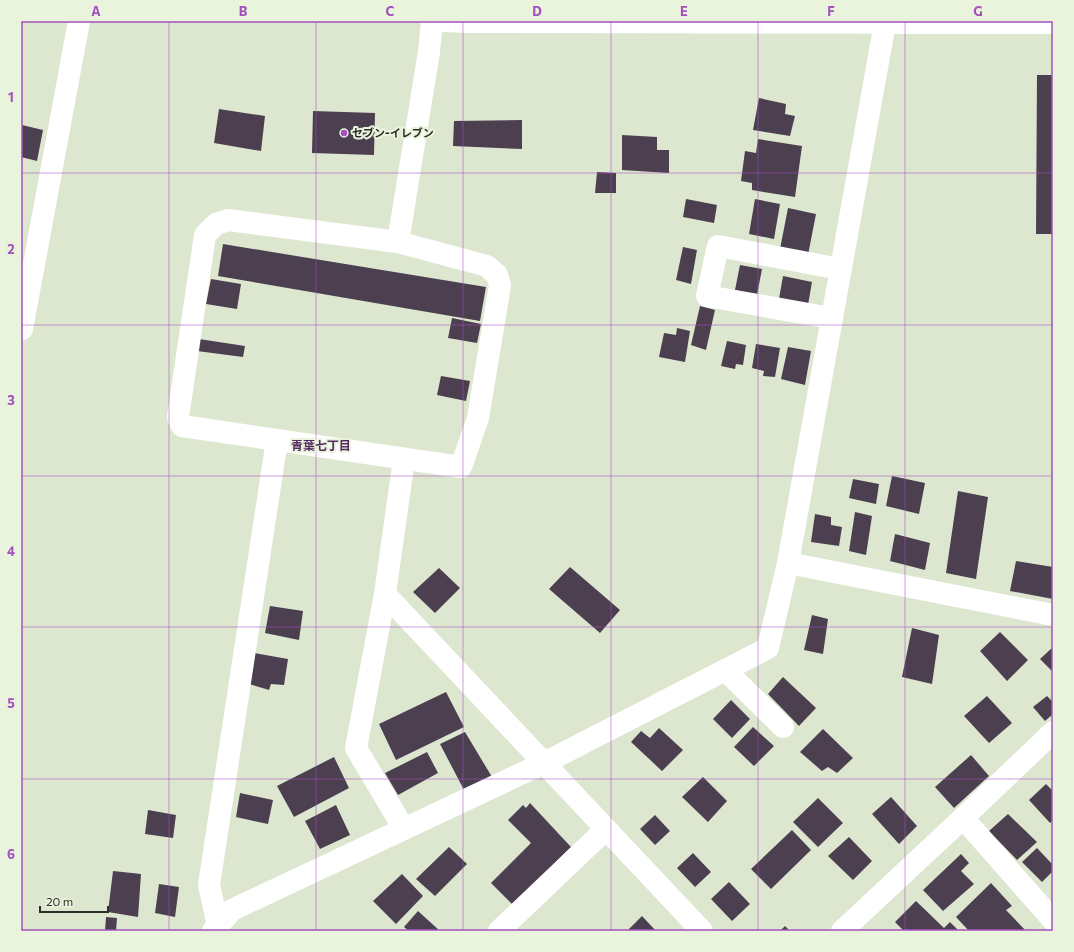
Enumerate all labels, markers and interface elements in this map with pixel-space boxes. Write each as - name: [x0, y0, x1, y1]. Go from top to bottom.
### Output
- text: A: [91, 3, 101, 19]
- text: B: [239, 3, 248, 19]
- text: C: [386, 3, 395, 19]
- text: D: [532, 3, 542, 19]
- text: E: [680, 3, 688, 19]
- text: F: [827, 3, 835, 19]
- text: G: [973, 3, 983, 19]
- text: 1: [8, 89, 14, 105]
- place label: セブン-イレブン: [352, 126, 434, 139]
- marker: セブン-イレブン: [339, 128, 349, 138]
- text: 2: [7, 241, 15, 257]
- text: 3: [7, 392, 15, 408]
- district label: 青葉七丁目: [291, 438, 351, 452]
- text: 4: [7, 543, 15, 559]
- text: 5: [7, 695, 15, 711]
- text: 6: [7, 846, 15, 862]
- scale bar: [40, 888, 108, 914]
- text: 20 m: [46, 894, 73, 908]

